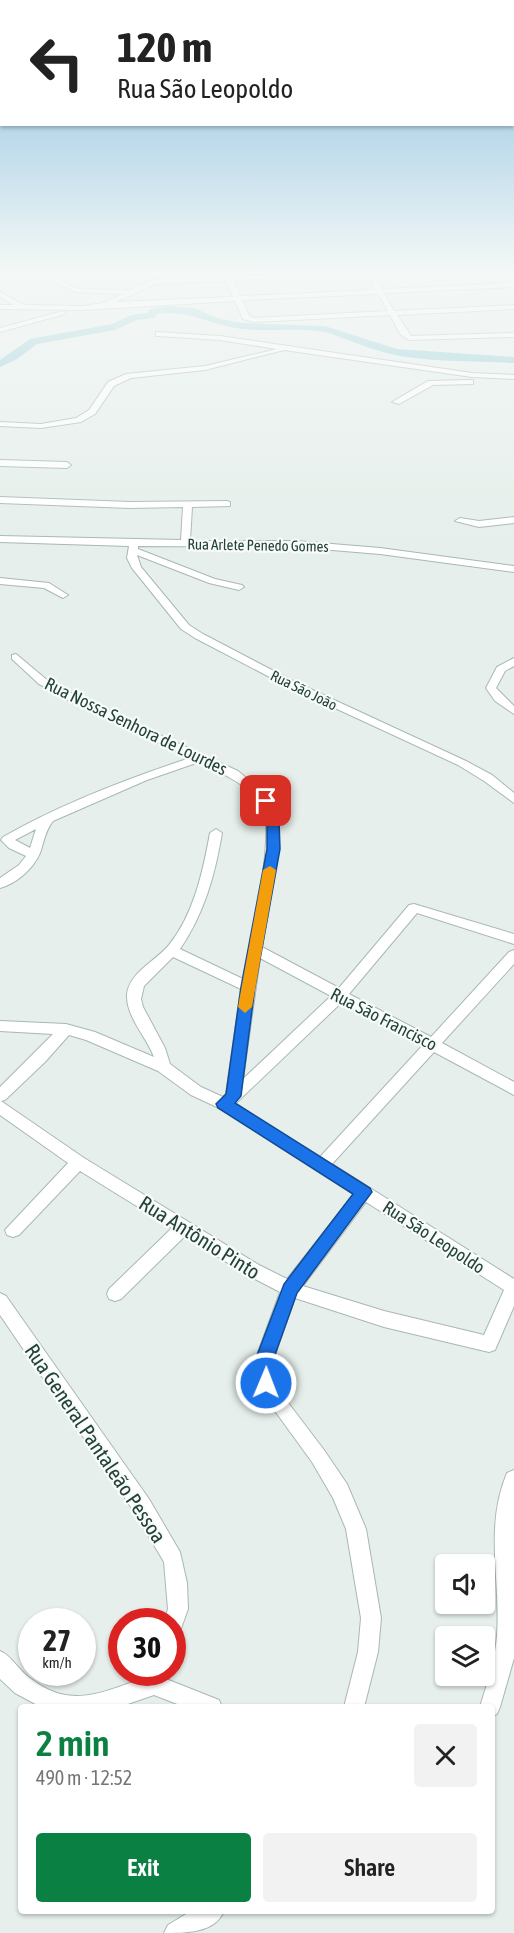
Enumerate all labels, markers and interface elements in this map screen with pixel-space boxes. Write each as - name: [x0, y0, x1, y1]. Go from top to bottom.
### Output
- text: 120 m: [117, 23, 212, 71]
- icon: left: [18, 24, 96, 102]
- text: Rua São Leopoldo: [117, 73, 293, 104]
- street label: Rua Arlete Penedo Gomes: [187, 535, 329, 555]
- street label: Rua São João: [268, 667, 340, 713]
- street label: Rua Nossa Senhora de Lourdes: [41, 673, 231, 779]
- pin: [240, 775, 291, 826]
- icon: arrive: [249, 784, 282, 817]
- street label: Rua São Francisco: [327, 983, 441, 1055]
- street label: Rua Antônio Pinto: [135, 1190, 265, 1284]
- street label: Rua São Leopoldo: [379, 1196, 489, 1278]
- street label: Rua General Pantaleão Pessoa: [20, 1339, 172, 1547]
- position arrow: [234, 1351, 298, 1415]
- map controls: [435, 1554, 495, 1686]
- button: sound: [435, 1554, 495, 1614]
- speed limit sign: 30: [108, 1608, 186, 1686]
- text: 27: [43, 1623, 71, 1657]
- button: layers: [435, 1626, 495, 1686]
- text: km/h: [42, 1654, 72, 1671]
- text: 2 min: [36, 1722, 110, 1764]
- button: close: [414, 1724, 477, 1787]
- text: 490 m · 12:52: [36, 1766, 132, 1789]
- button: Exit: [36, 1833, 251, 1902]
- button: Share: [263, 1833, 477, 1902]

